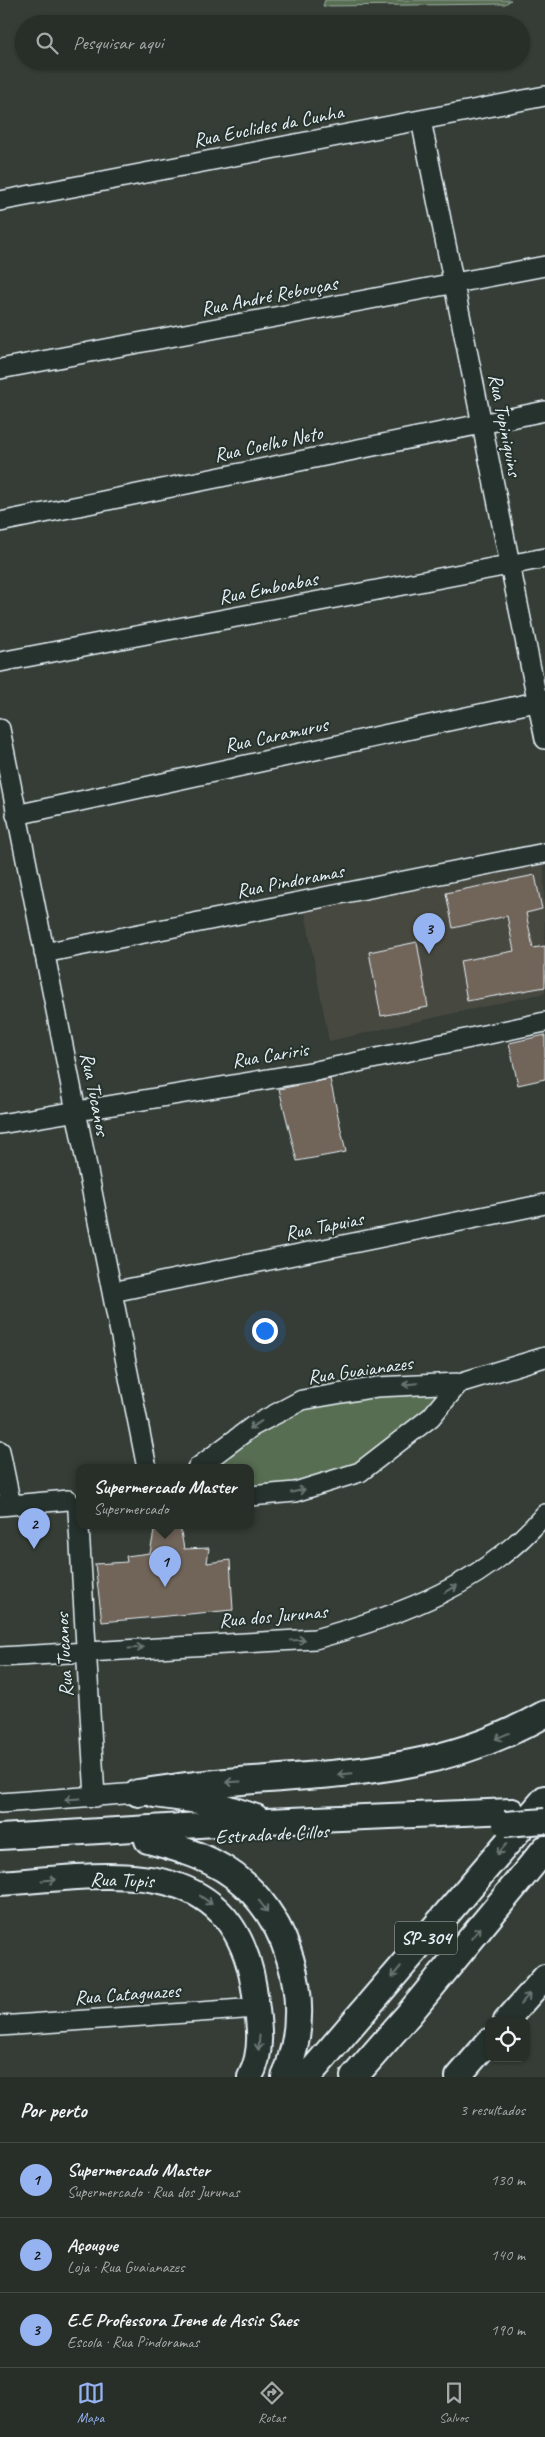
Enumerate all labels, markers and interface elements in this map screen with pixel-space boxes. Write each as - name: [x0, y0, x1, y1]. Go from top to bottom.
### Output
- search box: [15, 15, 530, 70]
- icon: search: [33, 29, 61, 57]
- text: Pesquisar aqui: [73, 31, 163, 55]
- street label: Rua Euclides da Cunha: [191, 99, 347, 153]
- street label: Rua André Rebouças: [199, 270, 342, 321]
- street label: Rua Tupiniquins: [483, 372, 528, 481]
- street label: Rua Coelho Neto: [211, 420, 325, 468]
- street label: Rua Emboabas: [216, 566, 322, 610]
- street label: Rua Caramurus: [222, 711, 332, 758]
- street label: Rua Pindoramas: [234, 858, 348, 904]
- pin: 3: [413, 913, 445, 954]
- street label: Rua Cariris: [230, 1036, 312, 1073]
- street label: Rua Tucanos: [75, 1050, 116, 1140]
- street label: Rua Tapuias: [283, 1206, 367, 1246]
- your location: [252, 1318, 278, 1344]
- street label: Rua Guaianazes: [306, 1350, 416, 1390]
- one-way arrow: [402, 1379, 418, 1389]
- one-way arrow: [249, 1421, 263, 1431]
- popup: [76, 1464, 254, 1529]
- text: Supermercado Master: [94, 1475, 236, 1499]
- one-way arrow: [290, 1486, 306, 1495]
- text: Supermercado: [94, 1499, 168, 1519]
- pin: 2: [18, 1508, 50, 1549]
- pin: 1: [149, 1546, 181, 1587]
- one-way arrow: [444, 1584, 459, 1594]
- street label: Rua dos Jurunas: [218, 1599, 330, 1633]
- street label: Rua Tucanos: [49, 1610, 79, 1698]
- one-way arrow: [290, 1635, 306, 1644]
- one-way arrow: [127, 1643, 143, 1653]
- one-way arrow: [495, 1732, 510, 1742]
- one-way arrow: [337, 1769, 353, 1779]
- one-way arrow: [226, 1778, 242, 1787]
- one-way arrow: [64, 1794, 80, 1803]
- street label: Estrada de Cillos: [215, 1818, 332, 1849]
- one-way arrow: [496, 1842, 508, 1855]
- street label: Rua Tupis: [90, 1866, 156, 1894]
- one-way arrow: [40, 1875, 56, 1884]
- one-way arrow: [199, 1895, 212, 1906]
- one-way arrow: [257, 1899, 268, 1912]
- road number: SP-304: [395, 1922, 457, 1955]
- one-way arrow: [470, 1927, 481, 1940]
- one-way arrow: [391, 1966, 402, 1979]
- street label: Rua Cataguazes: [73, 1978, 183, 2010]
- one-way arrow: [520, 1992, 531, 2005]
- map controls: [485, 2017, 530, 2062]
- button: locate: [485, 2017, 530, 2062]
- one-way arrow: [254, 2035, 264, 2051]
- text: Por perto: [20, 2097, 87, 2123]
- text: 3 resultados: [460, 2100, 525, 2120]
- text: Supermercado Master: [67, 2158, 210, 2182]
- text: 1: [32, 2170, 40, 2190]
- text: 130 m: [491, 2170, 525, 2190]
- text: Supermercado · Rua dos Jurunas: [67, 2182, 240, 2202]
- text: Açougue: [67, 2233, 118, 2257]
- text: 2: [32, 2245, 40, 2265]
- text: 140 m: [491, 2245, 525, 2265]
- text: Loja · Rua Guaianazes: [67, 2257, 184, 2277]
- text: E.E Professora Irene de Assis Saes: [67, 2308, 298, 2332]
- text: 3: [32, 2320, 40, 2340]
- text: 190 m: [491, 2320, 525, 2340]
- text: Escola · Rua Pindoramas: [67, 2332, 199, 2352]
- tab: Mapa: [77, 2379, 105, 2426]
- tab: Rotas: [258, 2379, 286, 2426]
- tab: Salvos: [439, 2379, 468, 2426]

